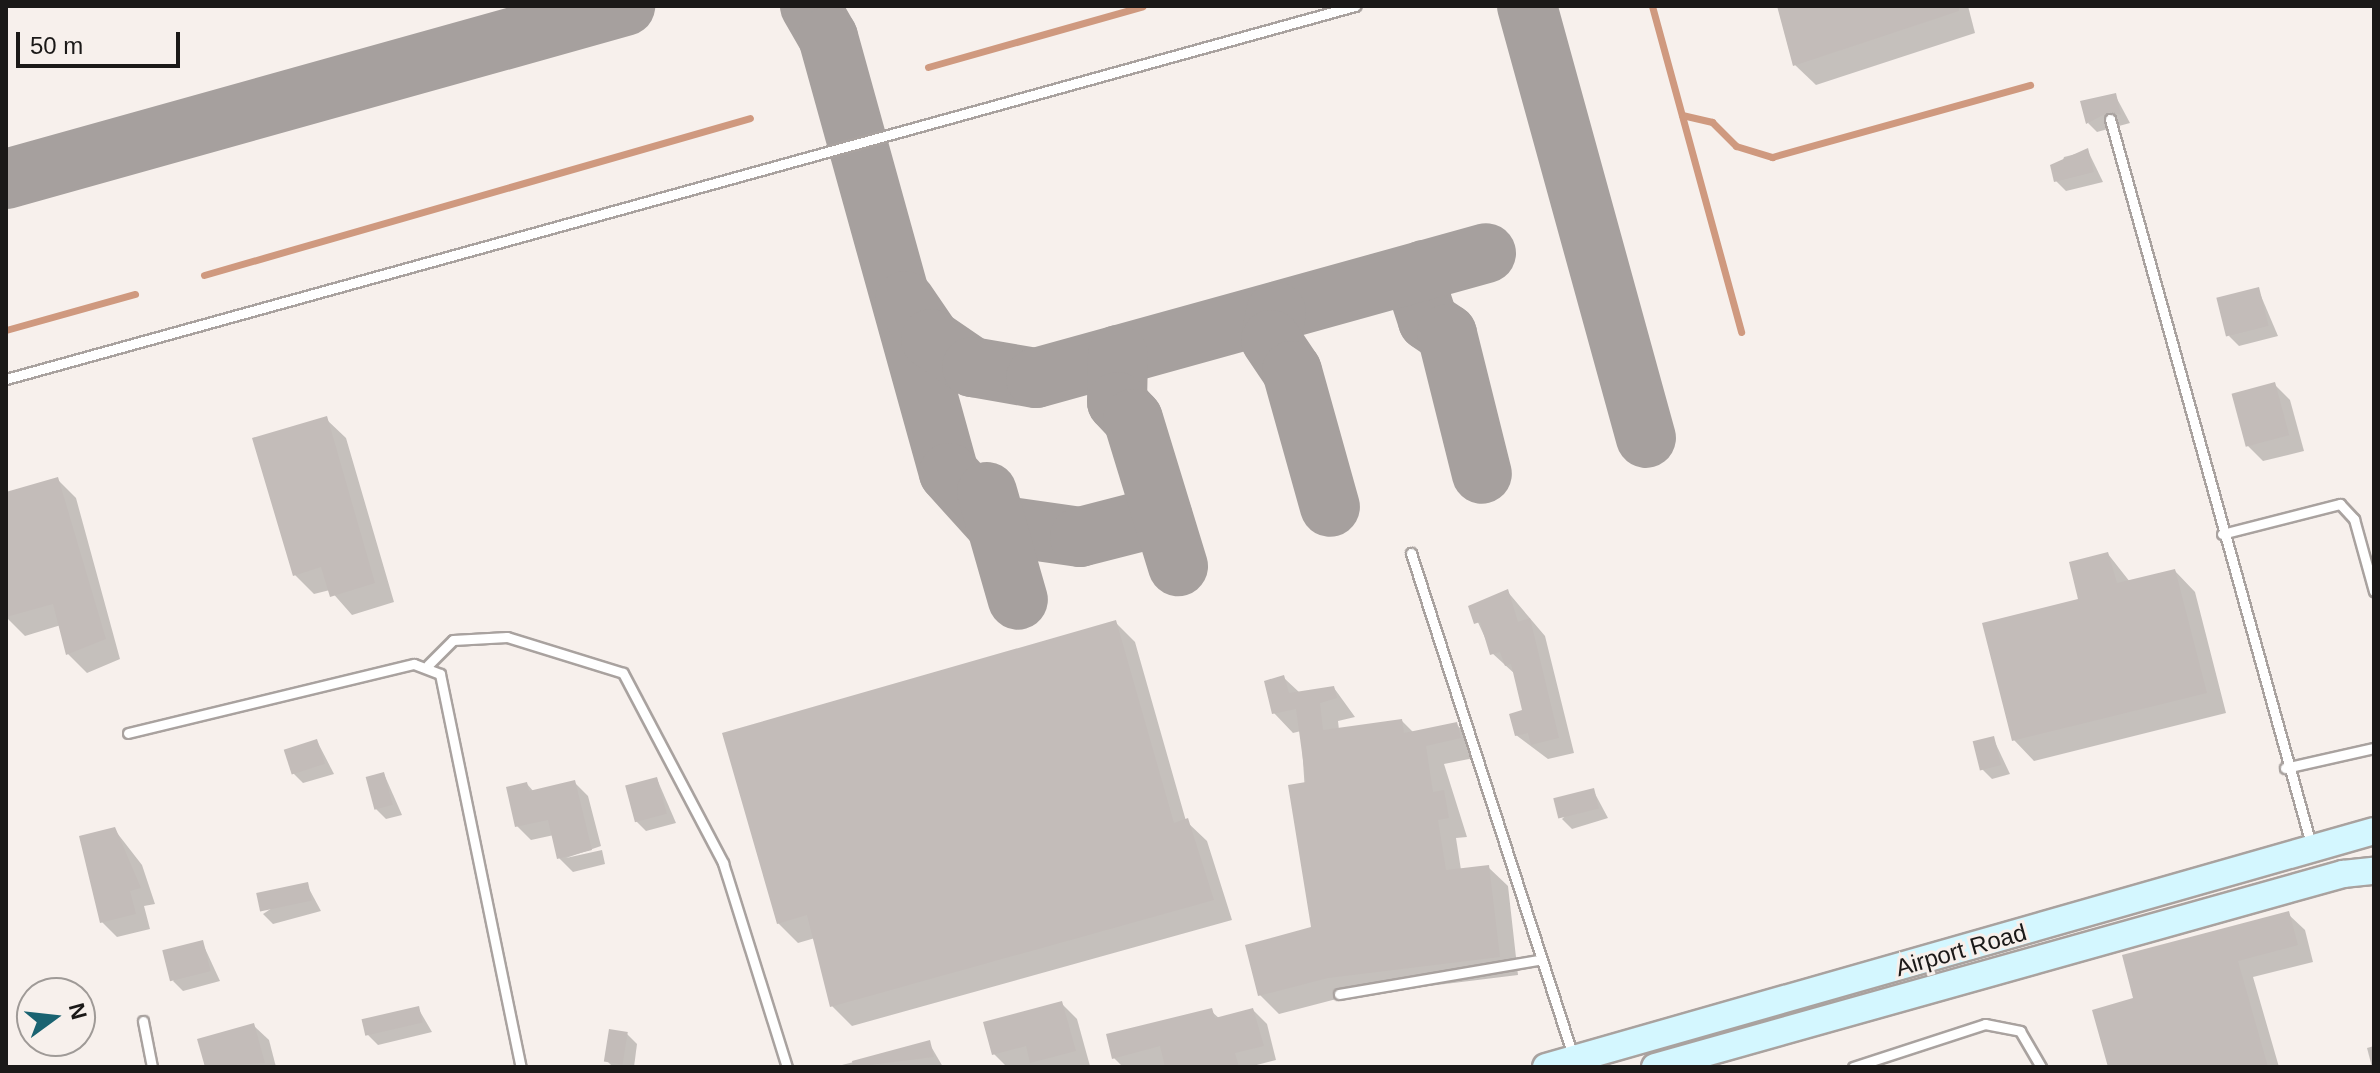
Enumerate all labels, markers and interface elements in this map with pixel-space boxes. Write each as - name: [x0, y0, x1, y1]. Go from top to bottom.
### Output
- scale bar: [20, 16, 184, 66]
- text: 50 m: [30, 32, 83, 59]
- street label: Airport Road: [1892, 918, 2030, 982]
- north arrow: [16, 977, 96, 1057]
- text: N: [64, 1000, 92, 1022]

